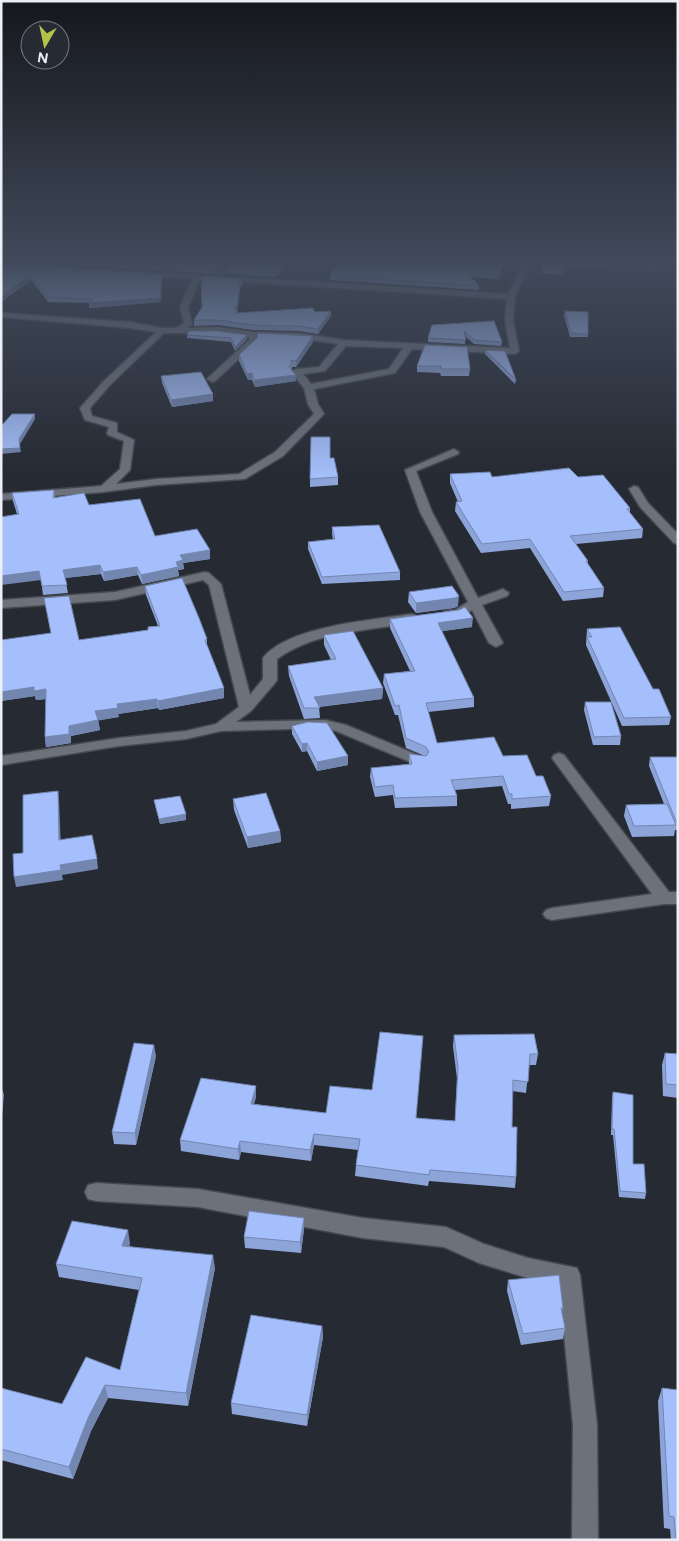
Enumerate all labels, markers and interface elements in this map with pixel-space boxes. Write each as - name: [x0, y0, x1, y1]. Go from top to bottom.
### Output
- north arrow: [20, 20, 70, 70]
- text: N: [36, 48, 50, 67]

